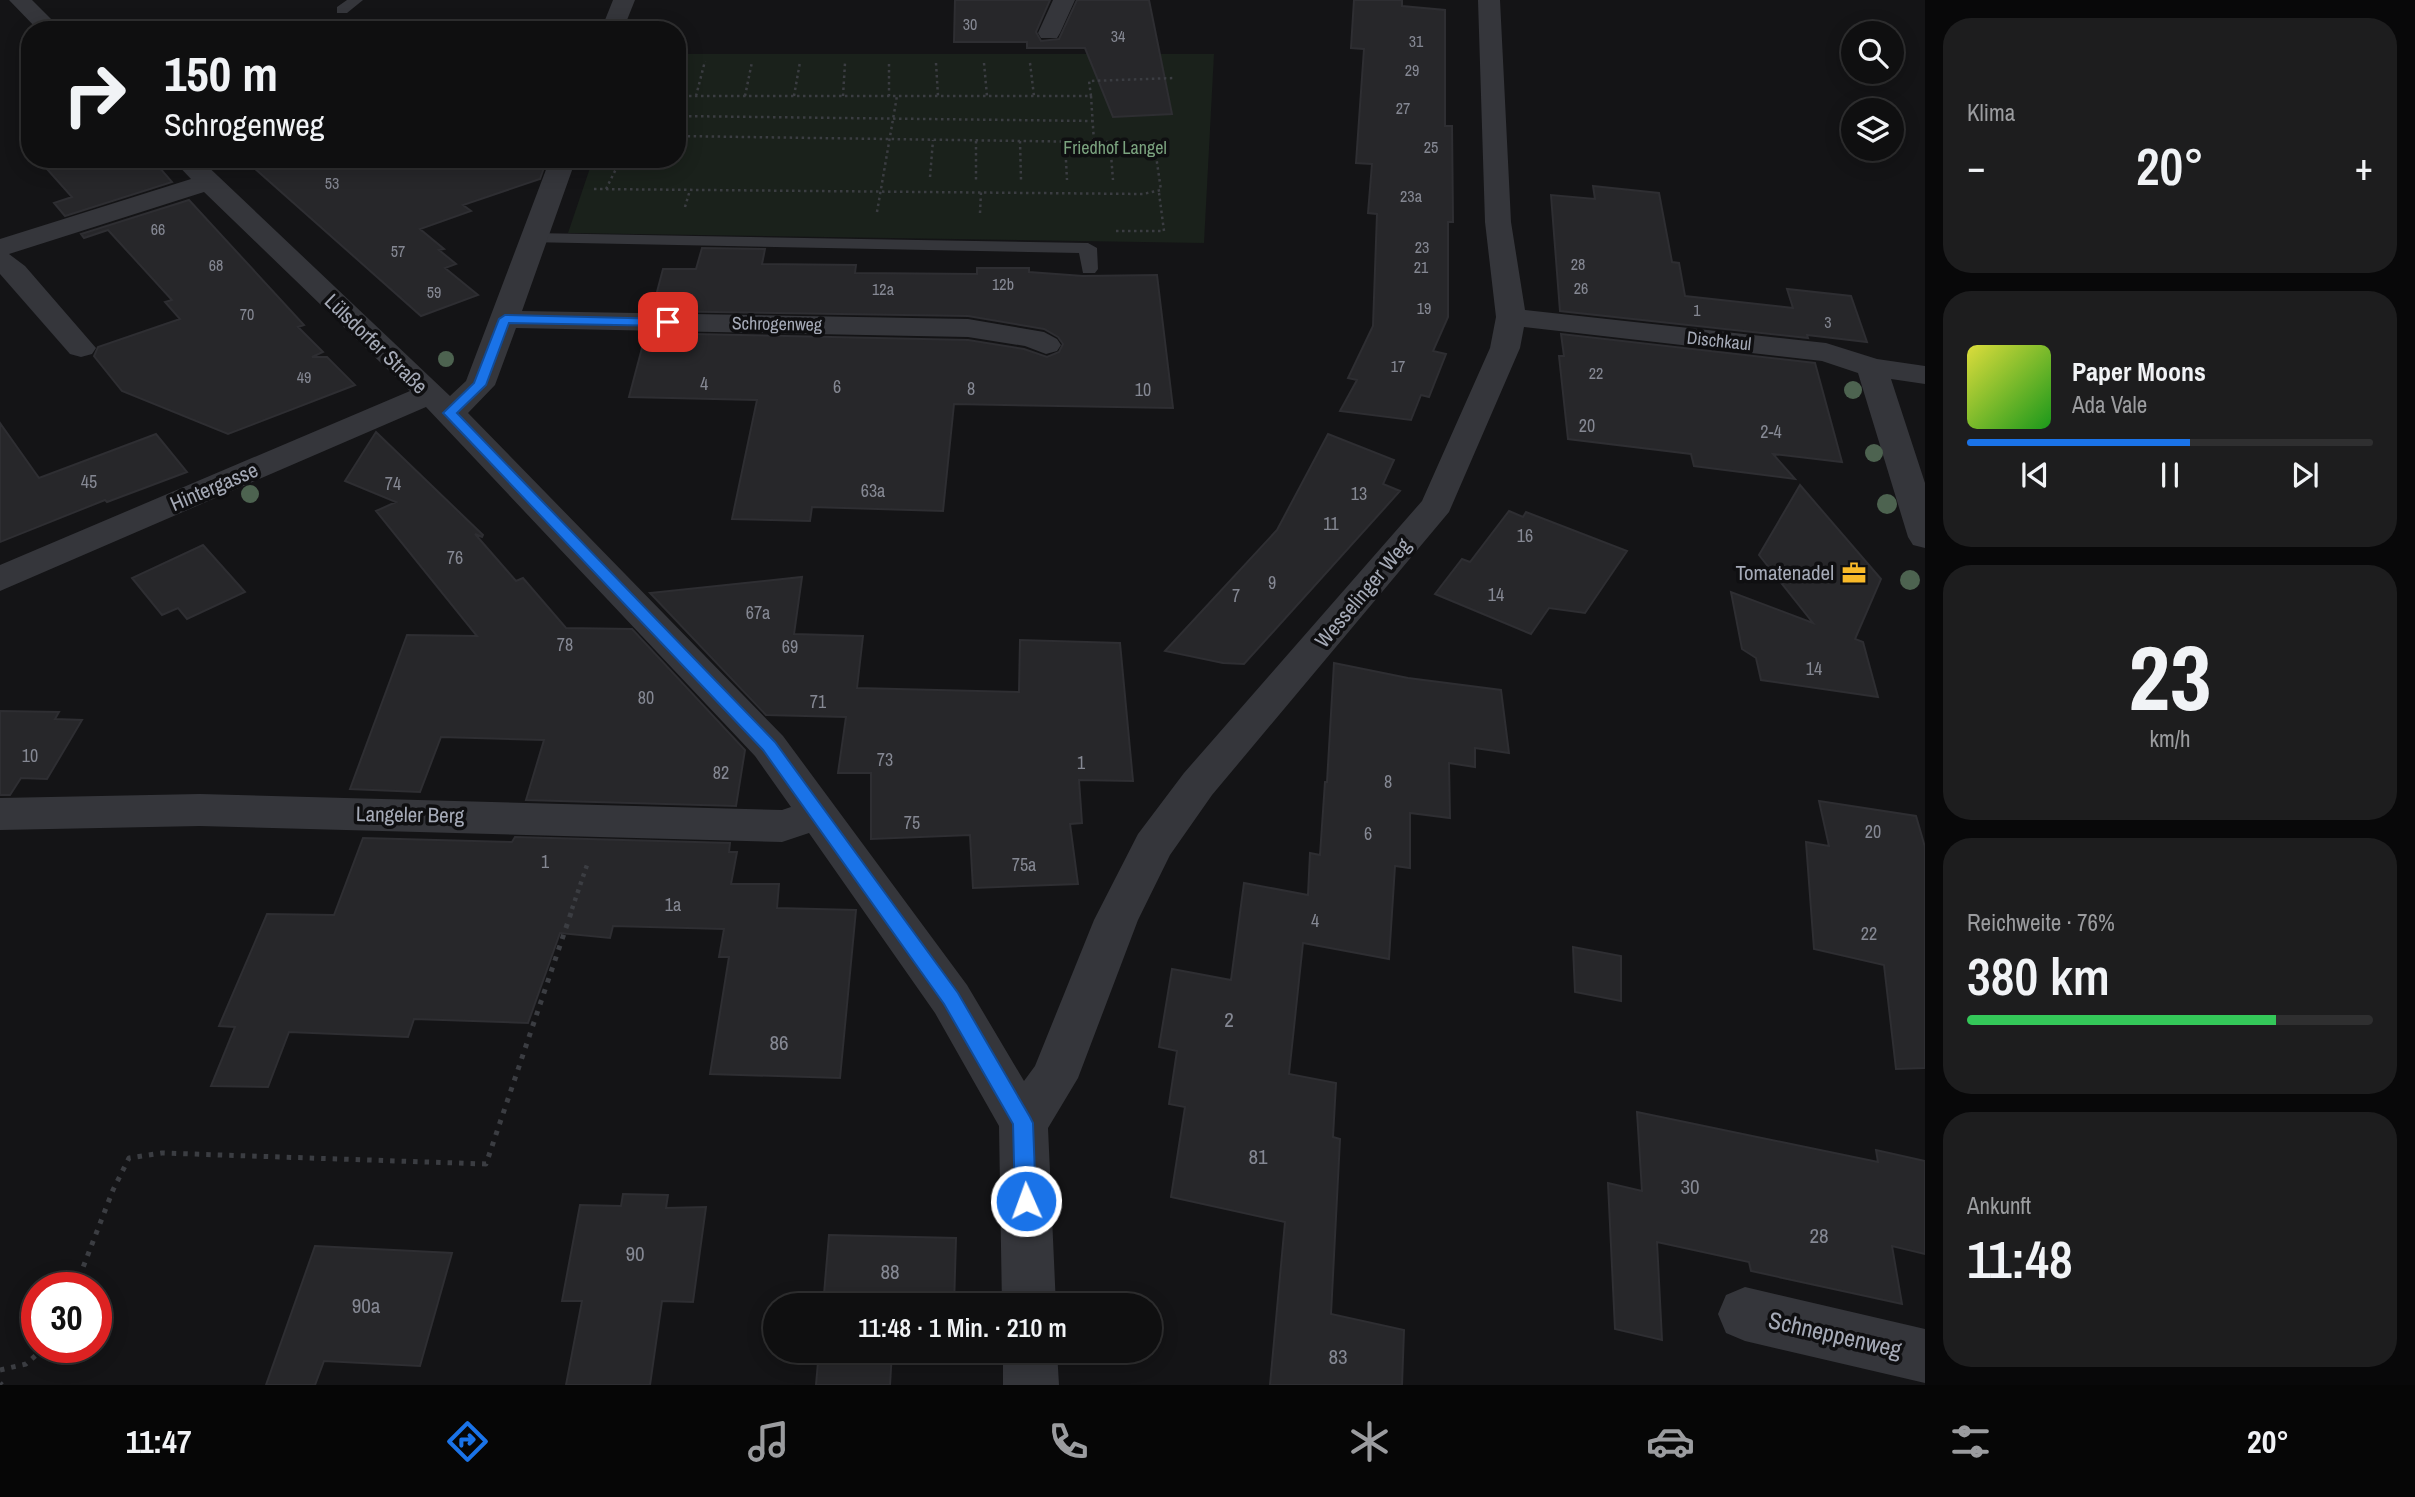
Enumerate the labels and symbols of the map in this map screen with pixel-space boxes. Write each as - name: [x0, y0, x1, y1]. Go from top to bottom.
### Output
- house number: 30: [963, 13, 977, 35]
- house number: 34: [1111, 25, 1125, 47]
- house number: 31: [1409, 30, 1424, 52]
- house number: 29: [1405, 59, 1419, 81]
- house number: 27: [1396, 97, 1410, 119]
- park label: Friedhof Langel: [1063, 135, 1167, 160]
- house number: 25: [1424, 136, 1438, 158]
- house number: 53: [325, 172, 339, 194]
- house number: 23a: [1400, 185, 1423, 207]
- house number: 66: [151, 218, 165, 240]
- house number: 23: [1415, 236, 1429, 258]
- house number: 57: [391, 240, 405, 262]
- house number: 28: [1571, 253, 1585, 275]
- house number: 68: [209, 254, 223, 276]
- house number: 21: [1414, 256, 1429, 278]
- house number: 12b: [992, 273, 1014, 295]
- house number: 26: [1574, 277, 1588, 299]
- house number: 12a: [872, 278, 895, 300]
- house number: 59: [427, 281, 441, 303]
- street label: Lülsdorfer Straße: [318, 287, 434, 400]
- pin: [638, 292, 698, 352]
- house number: 19: [1417, 297, 1431, 319]
- house number: 1: [1693, 299, 1701, 321]
- house number: 70: [240, 303, 254, 325]
- street label: Schrogenweg: [732, 310, 823, 337]
- house number: 3: [1824, 311, 1832, 333]
- street label: Dischkaul: [1686, 325, 1753, 356]
- house number: 17: [1391, 355, 1405, 377]
- house number: 22: [1589, 362, 1603, 384]
- house number: 49: [297, 366, 311, 388]
- house number: 4: [700, 371, 708, 396]
- house number: 6: [833, 374, 841, 399]
- house number: 8: [967, 376, 975, 401]
- house number: 10: [1135, 377, 1151, 402]
- house number: 20: [1579, 413, 1595, 438]
- house number: 2-4: [1760, 419, 1782, 444]
- street label: Hintergasse: [165, 455, 262, 518]
- house number: 45: [81, 469, 97, 494]
- house number: 74: [385, 471, 401, 496]
- house number: 63a: [861, 478, 885, 503]
- house number: 13: [1351, 481, 1367, 506]
- house number: 11: [1323, 511, 1339, 536]
- house number: 16: [1517, 523, 1533, 548]
- street label: Wesselinger Weg: [1308, 531, 1417, 654]
- house number: 76: [447, 545, 463, 570]
- place label: Tomatenadel: [1735, 558, 1834, 587]
- office icon: Tomatenadel: [1840, 559, 1868, 587]
- house number: 9: [1268, 570, 1276, 595]
- house number: 14: [1488, 582, 1504, 607]
- house number: 7: [1232, 583, 1240, 608]
- house number: 67a: [746, 600, 770, 625]
- house number: 78: [557, 632, 573, 657]
- house number: 69: [782, 634, 798, 659]
- house number: 14: [1806, 656, 1822, 681]
- house number: 80: [638, 685, 654, 710]
- house number: 71: [810, 689, 827, 714]
- house number: 10: [22, 743, 38, 768]
- house number: 73: [877, 747, 893, 772]
- house number: 1: [1077, 750, 1086, 775]
- house number: 82: [713, 760, 729, 785]
- house number: 8: [1384, 769, 1392, 794]
- street label: Langeler Berg: [356, 799, 465, 830]
- house number: 75: [904, 810, 920, 835]
- house number: 20: [1865, 819, 1881, 844]
- house number: 6: [1364, 821, 1372, 846]
- house number: 1: [541, 849, 550, 874]
- house number: 75a: [1012, 852, 1036, 877]
- house number: 1a: [665, 892, 681, 917]
- house number: 4: [1311, 908, 1319, 933]
- house number: 22: [1861, 921, 1877, 946]
- house number: 2: [1224, 1005, 1234, 1034]
- house number: 86: [769, 1028, 789, 1057]
- house number: 81: [1248, 1142, 1268, 1171]
- position arrow: [989, 1164, 1063, 1238]
- house number: 30: [1680, 1172, 1700, 1201]
- house number: 28: [1809, 1221, 1829, 1250]
- house number: 90: [625, 1239, 645, 1268]
- house number: 88: [880, 1257, 900, 1286]
- speed limit sign: 30: [21, 1272, 112, 1363]
- house number: 90a: [352, 1291, 381, 1320]
- street label: Schneppenweg: [1766, 1303, 1905, 1365]
- house number: 83: [1328, 1342, 1348, 1371]

